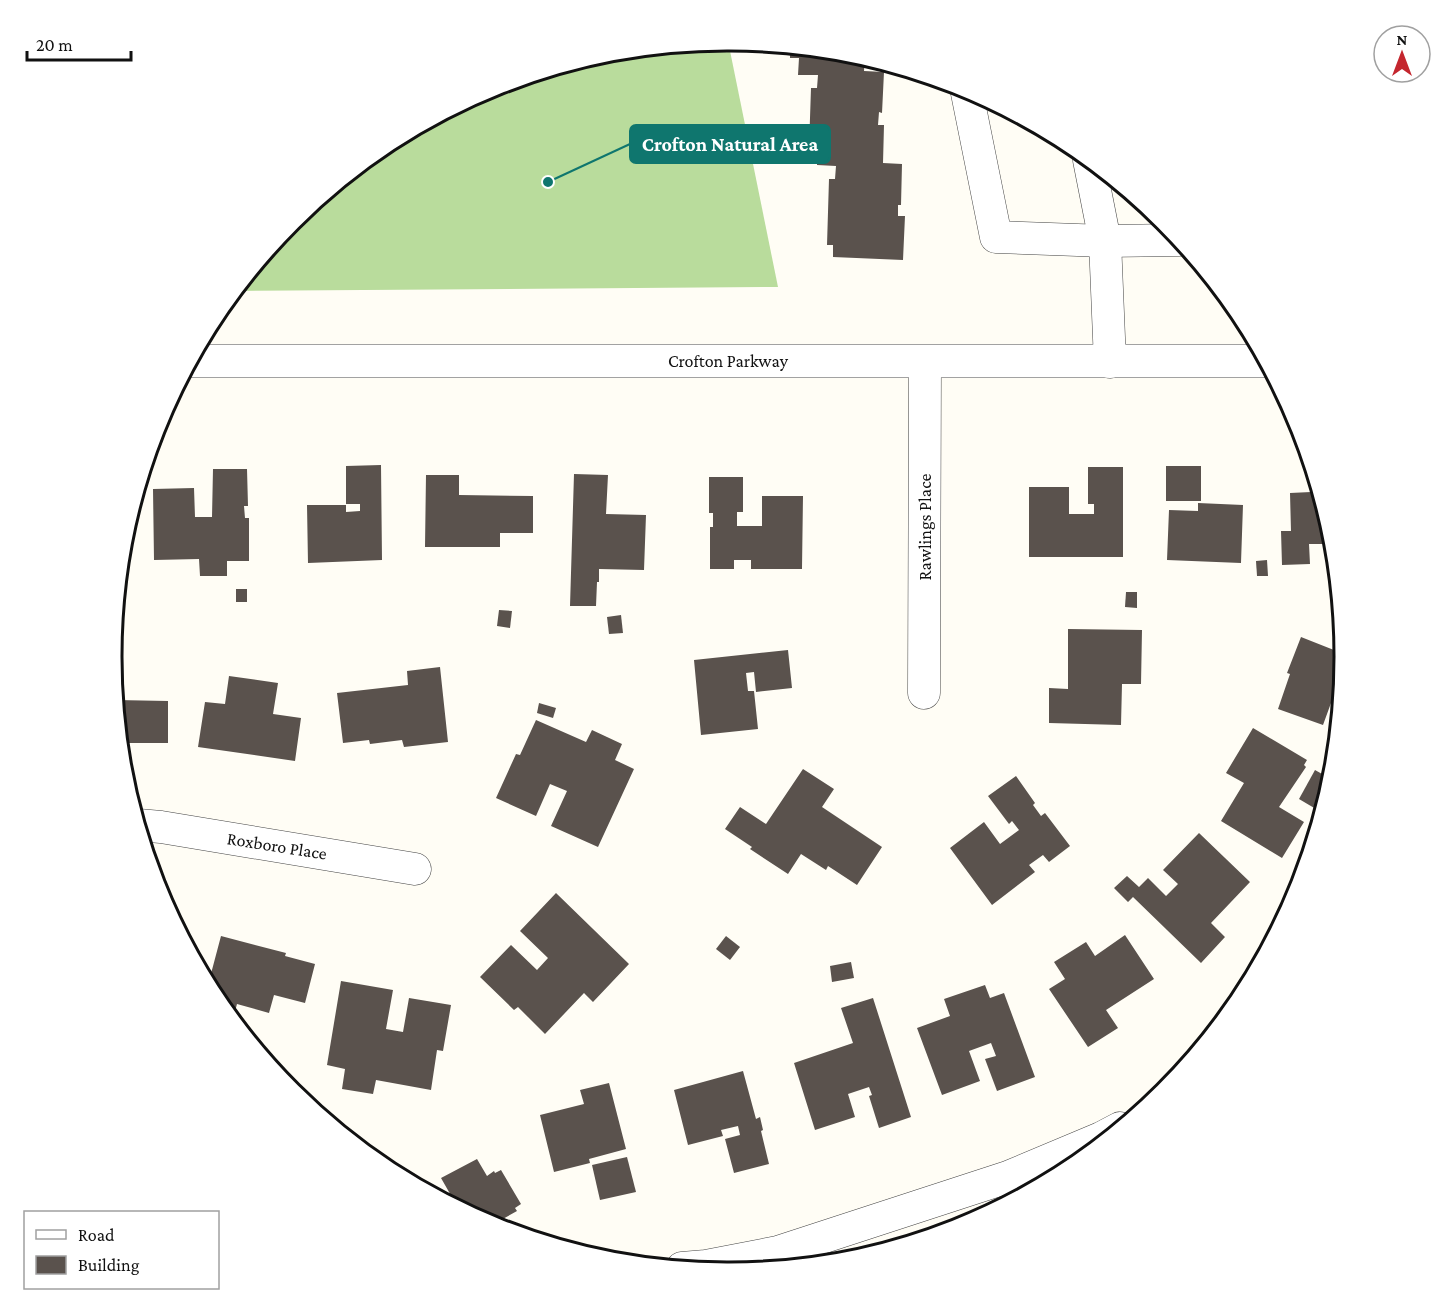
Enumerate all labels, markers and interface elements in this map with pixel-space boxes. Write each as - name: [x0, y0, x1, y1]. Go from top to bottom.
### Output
- scale bar: [27, 24, 130, 62]
- north arrow: [1372, 24, 1432, 84]
- text: N: [1397, 31, 1408, 48]
- text: 20 m: [36, 35, 73, 55]
- callout: Crofton Natural Area: [630, 125, 830, 163]
- text: Crofton Natural Area: [642, 133, 818, 155]
- street label: Crofton Parkway: [668, 351, 789, 371]
- street label: Rawlings Place: [915, 473, 935, 580]
- street label: Roxboro Place: [226, 828, 328, 864]
- legend: [24, 1211, 219, 1289]
- text: Road: [78, 1225, 115, 1245]
- text: Building: [78, 1255, 140, 1275]

